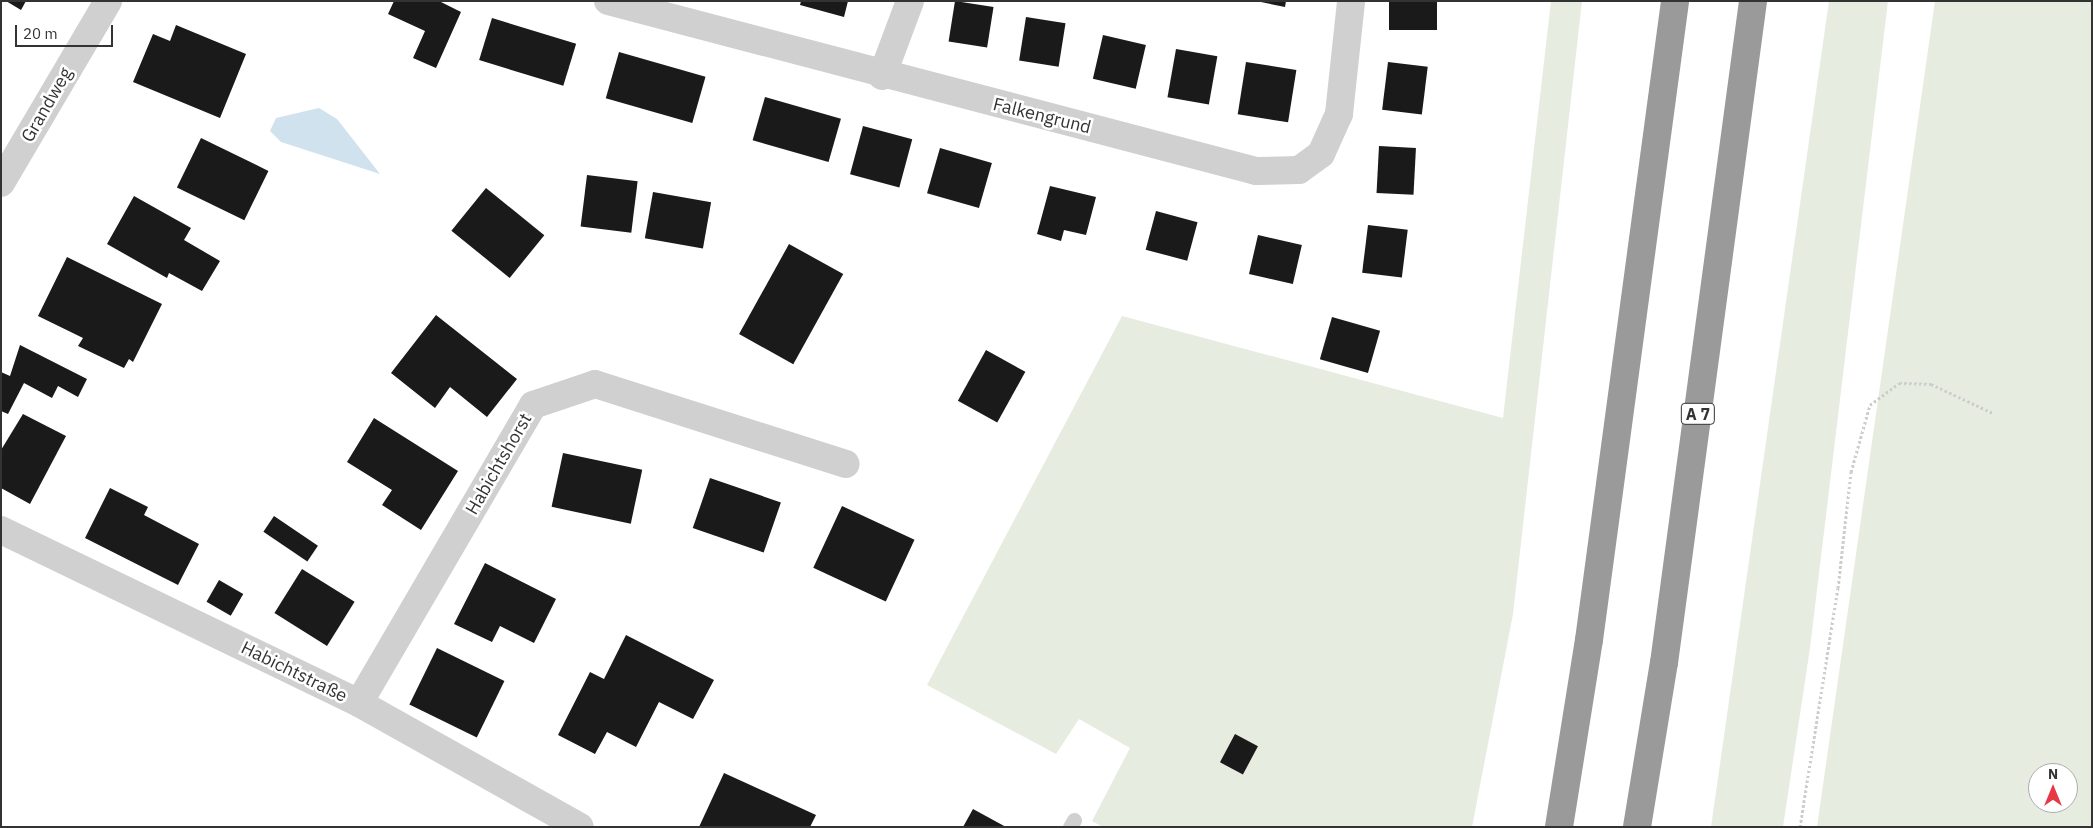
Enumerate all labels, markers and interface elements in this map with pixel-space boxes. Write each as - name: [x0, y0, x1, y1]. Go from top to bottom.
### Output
- scale bar: [18, 15, 115, 47]
- text: 20 m: [23, 24, 58, 43]
- street label: Grandweg: [17, 64, 77, 146]
- street label: Falkengrund: [991, 93, 1093, 139]
- road number: A 7: [1680, 400, 1716, 428]
- street label: Habichtshorst: [461, 409, 537, 519]
- street label: Habichtstraße: [237, 637, 351, 707]
- north arrow: [2028, 763, 2078, 813]
- text: N: [2048, 765, 2058, 783]

